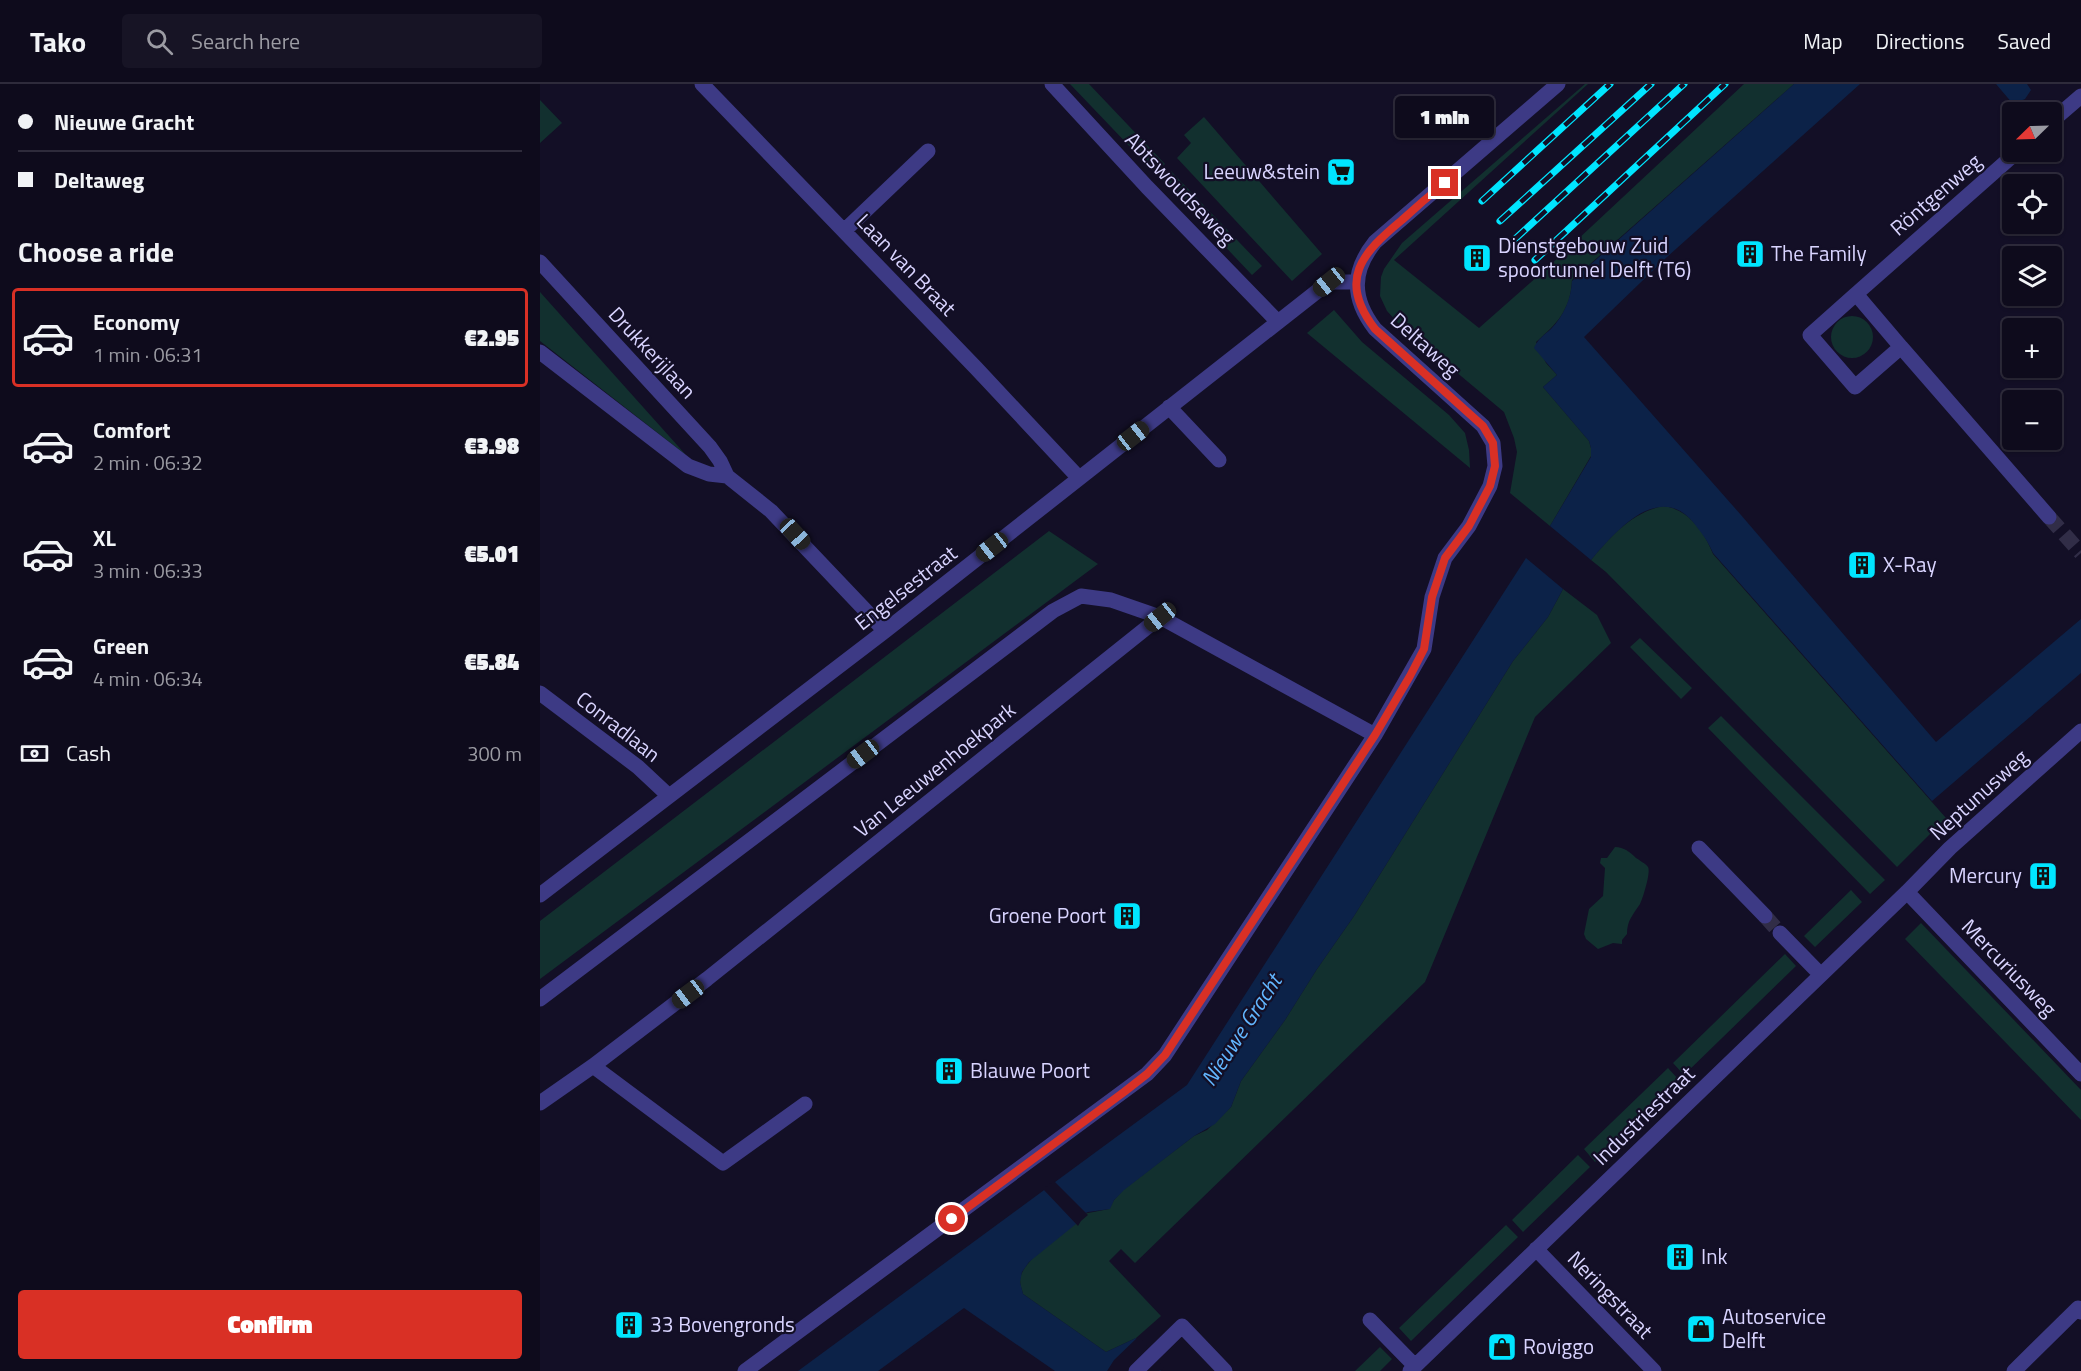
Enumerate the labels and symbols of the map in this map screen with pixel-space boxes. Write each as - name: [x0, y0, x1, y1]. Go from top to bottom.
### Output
- callout: 1 min: [1396, 96, 1494, 138]
- north arrow: [2002, 102, 2062, 162]
- street label: Abtswoudseweg: [1118, 124, 1244, 253]
- street label: Röntgenweg: [1882, 145, 1988, 243]
- place label: Leeuw&stein: [1204, 155, 1320, 187]
- supermarket icon: Leeuw&stein: [1325, 156, 1357, 188]
- route end: [1431, 169, 1458, 196]
- street label: Laan van Braat: [849, 206, 964, 323]
- place label: Dienstgebouw Zuid spoortunnel Delft (T6): [1498, 229, 1691, 285]
- place label: The Family: [1771, 237, 1867, 269]
- building icon: The Family: [1734, 238, 1766, 270]
- building icon: Dienstgebouw Zuid spoortunnel Delft (T6): [1461, 242, 1493, 274]
- car: [1309, 264, 1349, 300]
- street label: Drukkerijlaan: [601, 299, 704, 406]
- street label: Deltaweg: [1384, 304, 1468, 384]
- car: [1113, 418, 1153, 454]
- car: [776, 515, 814, 553]
- car: [972, 529, 1012, 565]
- street label: Engelsestraat: [847, 537, 964, 637]
- place label: X-Ray: [1883, 548, 1937, 580]
- building icon: X-Ray: [1846, 549, 1878, 581]
- car: [1140, 599, 1180, 635]
- street label: Conradlaan: [569, 683, 668, 769]
- street label: Van Leeuwenhoekpark: [847, 694, 1022, 845]
- car: [843, 736, 883, 772]
- street label: Neptunusweg: [1922, 741, 2035, 848]
- place label: Mercury: [1949, 859, 2022, 891]
- building icon: Mercury: [2027, 860, 2059, 892]
- place label: Groene Poort: [989, 899, 1107, 931]
- building icon: Groene Poort: [1111, 900, 1143, 932]
- street label: Mercuriusweg: [1955, 911, 2065, 1024]
- water label: Nieuwe Gracht: [1192, 965, 1292, 1093]
- car: [668, 976, 708, 1012]
- place label: Blauwe Poort: [970, 1054, 1090, 1086]
- building icon: Blauwe Poort: [933, 1055, 965, 1087]
- street label: Industriestraat: [1585, 1058, 1702, 1172]
- route start: [938, 1205, 965, 1232]
- place label: Ink: [1701, 1240, 1728, 1272]
- building icon: Ink: [1664, 1241, 1696, 1273]
- street label: Neringstraat: [1560, 1243, 1661, 1346]
- place label: Autoservice Delft: [1722, 1300, 1826, 1356]
- place label: 33 Bovengronds: [650, 1308, 795, 1340]
- building icon: 33 Bovengronds: [613, 1309, 645, 1341]
- shop icon: Autoservice Delft: [1685, 1313, 1717, 1345]
- place label: Roviggo: [1523, 1330, 1594, 1362]
- shop icon: Roviggo: [1486, 1331, 1518, 1363]

